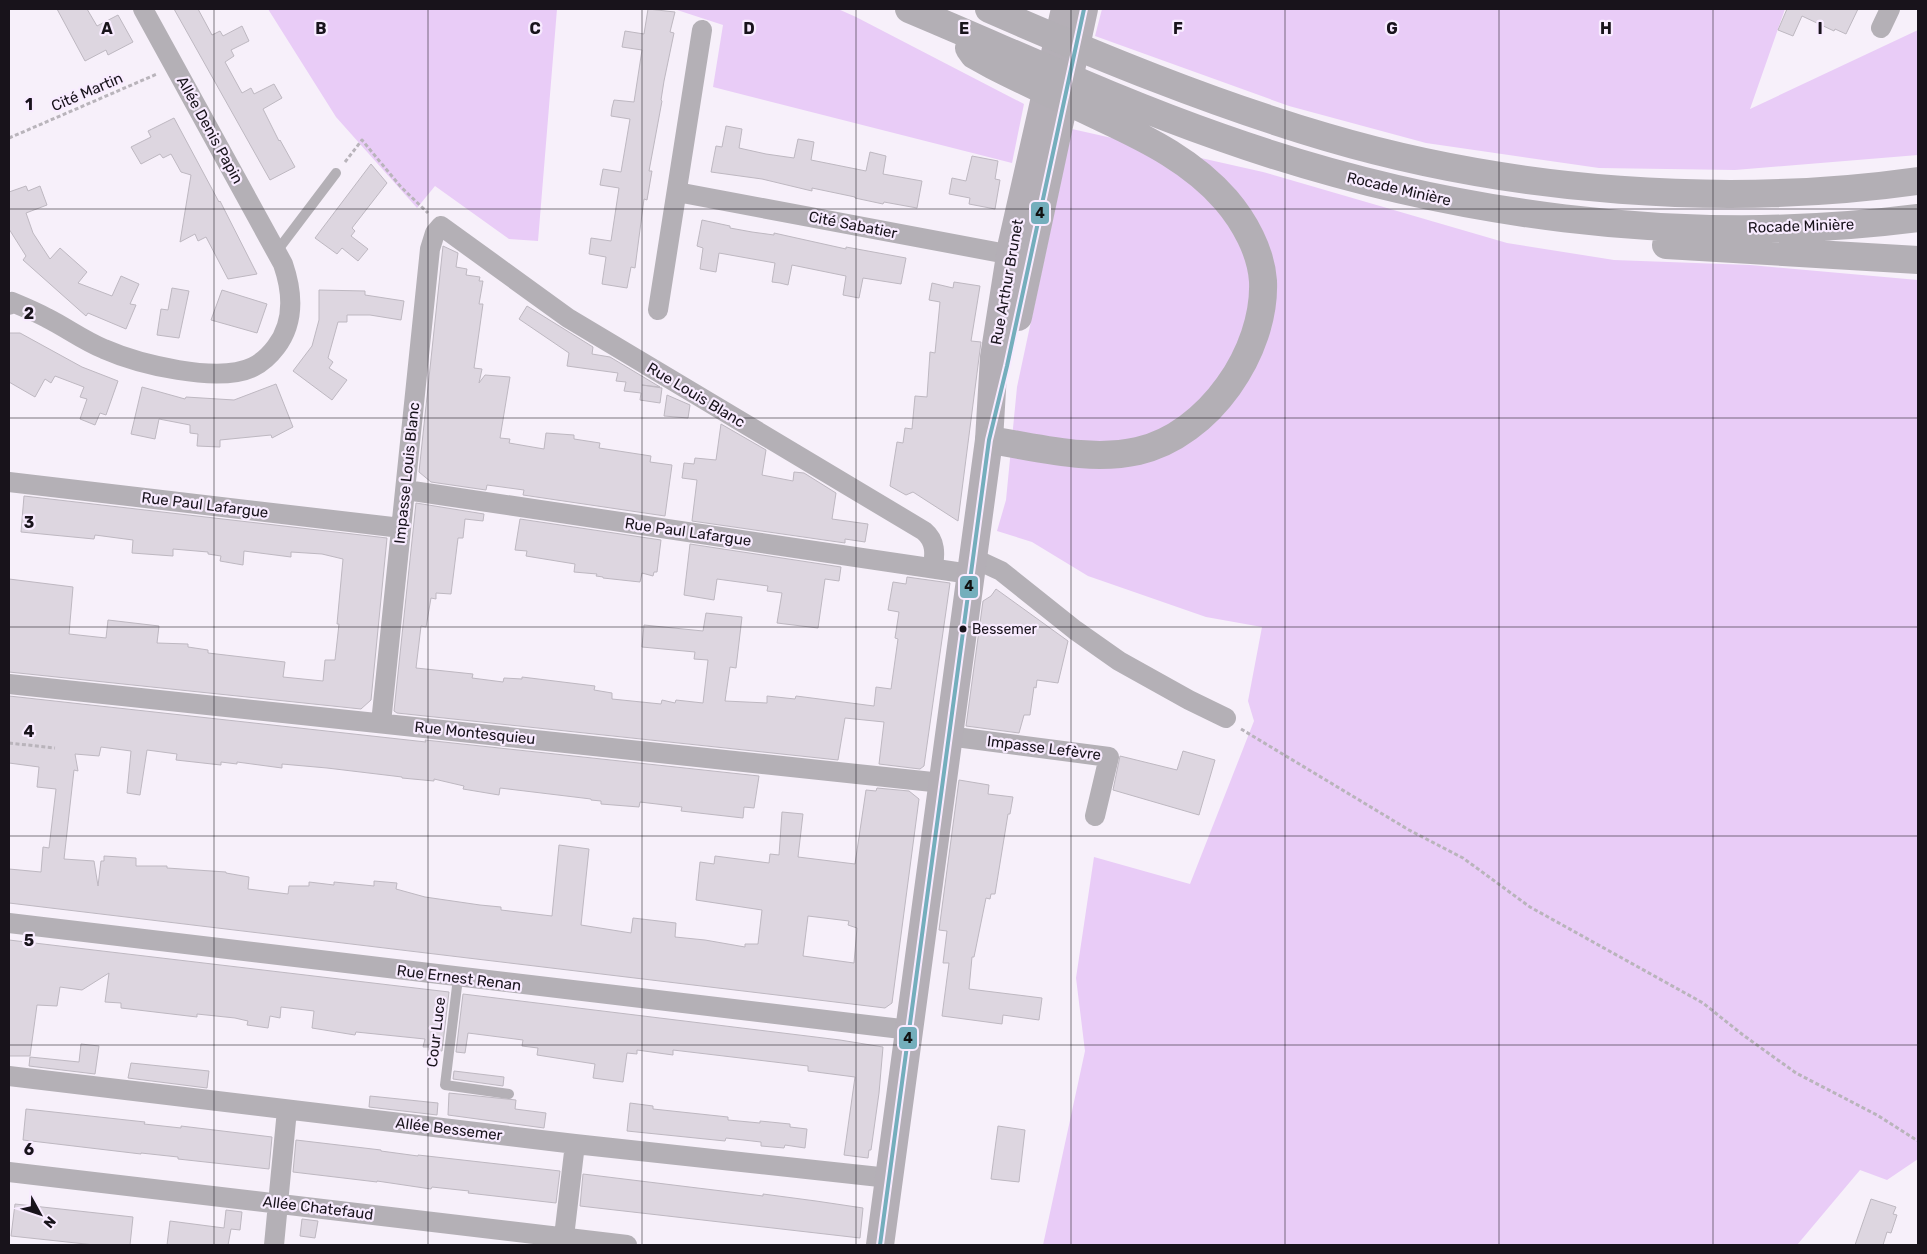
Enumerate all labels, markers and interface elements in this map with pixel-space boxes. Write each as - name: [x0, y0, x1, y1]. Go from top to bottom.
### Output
- text: A: [101, 19, 113, 38]
- text: B: [315, 19, 327, 38]
- text: C: [529, 19, 541, 38]
- text: D: [743, 19, 755, 38]
- text: E: [959, 19, 969, 38]
- text: F: [1173, 19, 1183, 38]
- text: G: [1386, 19, 1398, 38]
- text: H: [1600, 19, 1612, 38]
- text: I: [1817, 19, 1823, 38]
- street label: Cité Martin: [48, 69, 126, 115]
- street label: Allée Denis Papin: [173, 73, 247, 187]
- text: 1: [25, 95, 33, 114]
- street label: Rocade Minière: [1345, 168, 1453, 210]
- line badge: 4: [1030, 201, 1050, 225]
- text: 4: [1035, 205, 1045, 222]
- street label: Cité Sabatier: [807, 208, 899, 242]
- street label: Rocade Minière: [1747, 215, 1855, 237]
- street label: Rue Arthur Brunet: [987, 218, 1027, 346]
- text: 2: [24, 304, 34, 323]
- street label: Rue Louis Blanc: [644, 359, 748, 431]
- street label: Impasse Louis Blanc: [391, 401, 423, 545]
- street label: Rue Paul Lafargue: [141, 488, 269, 522]
- text: 3: [24, 513, 34, 532]
- street label: Rue Paul Lafargue: [624, 514, 752, 550]
- line badge: 4: [959, 575, 979, 599]
- text: 4: [964, 578, 974, 595]
- place label: Bessemer: [972, 621, 1038, 638]
- marker: Bessemer: [958, 624, 968, 634]
- street label: Rue Montesquieu: [414, 718, 536, 748]
- text: 4: [24, 722, 35, 741]
- street label: Impasse Lefèvre: [986, 732, 1102, 764]
- text: 5: [24, 931, 34, 950]
- street label: Rue Ernest Renan: [396, 961, 522, 995]
- street label: Cour Luce: [423, 996, 449, 1068]
- line badge: 4: [898, 1026, 918, 1050]
- text: 4: [903, 1030, 913, 1047]
- street label: Allée Bessemer: [395, 1114, 504, 1145]
- text: 6: [24, 1140, 34, 1159]
- north arrow: [15, 1189, 65, 1239]
- street label: Allée Chatefaud: [262, 1192, 374, 1224]
- text: N: [40, 1213, 59, 1231]

